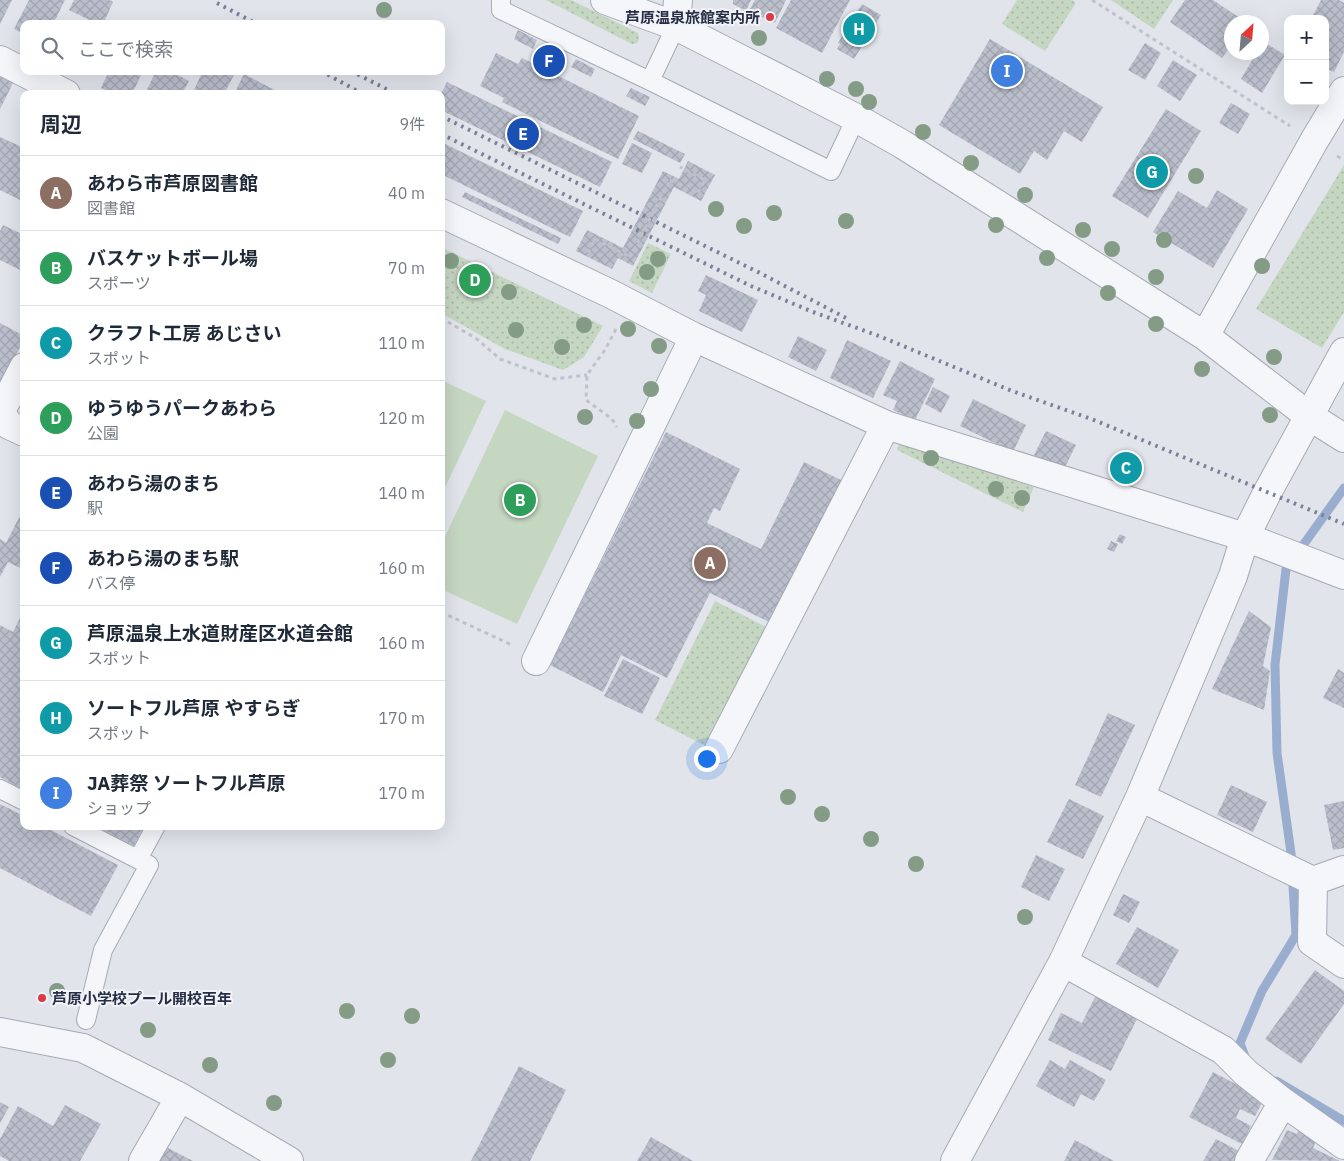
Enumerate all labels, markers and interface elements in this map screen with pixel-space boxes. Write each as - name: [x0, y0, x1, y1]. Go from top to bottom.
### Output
- place label: 芦原温泉旅館案内所: [625, 8, 760, 27]
- pin: H: [843, 10, 875, 48]
- marker: 芦原温泉旅館案内所: [764, 11, 776, 23]
- north arrow: [1224, 15, 1269, 60]
- map controls: [1284, 15, 1329, 105]
- button: +: [1284, 15, 1329, 60]
- search box: [20, 20, 445, 75]
- icon: search: [38, 34, 66, 62]
- text: ここで検索: [78, 37, 173, 61]
- pin: F: [533, 42, 565, 80]
- pin: I: [991, 52, 1023, 90]
- button: −: [1284, 60, 1329, 105]
- text: 周辺: [40, 110, 82, 138]
- text: 9件: [399, 114, 425, 134]
- pin: E: [507, 115, 539, 153]
- pin: G: [1136, 153, 1168, 191]
- text: あわら市芦原図書館: [87, 171, 258, 195]
- text: A: [51, 183, 61, 203]
- text: 40 m: [388, 183, 425, 203]
- text: 図書館: [87, 198, 135, 218]
- text: バスケットボール場: [87, 246, 258, 270]
- text: B: [51, 258, 61, 278]
- text: 70 m: [388, 258, 425, 278]
- pin: D: [459, 261, 491, 299]
- text: スポーツ: [87, 273, 151, 293]
- text: クラフト工房 あじさい: [87, 321, 282, 345]
- text: C: [51, 333, 61, 353]
- text: 110 m: [378, 333, 425, 353]
- text: スポット: [87, 348, 151, 368]
- text: ゆうゆうパークあわら: [87, 396, 277, 420]
- text: D: [50, 408, 62, 428]
- text: 120 m: [378, 408, 425, 428]
- text: 公園: [87, 423, 119, 443]
- pin: C: [1110, 449, 1142, 487]
- text: あわら湯のまち: [87, 471, 220, 495]
- pin: B: [504, 481, 536, 519]
- text: E: [51, 483, 61, 503]
- text: 140 m: [378, 483, 425, 503]
- text: 駅: [87, 498, 103, 518]
- pin: A: [694, 544, 726, 582]
- text: あわら湯のまち駅: [87, 546, 239, 570]
- text: F: [51, 558, 61, 578]
- text: 160 m: [378, 558, 425, 578]
- text: バス停: [87, 573, 135, 593]
- text: 芦原温泉上水道財産区水道会館: [87, 621, 353, 645]
- text: G: [50, 633, 62, 653]
- text: 160 m: [378, 633, 425, 653]
- text: スポット: [87, 648, 151, 668]
- text: ソートフル芦原 やすらぎ: [87, 696, 301, 720]
- text: H: [50, 708, 62, 728]
- text: 170 m: [378, 708, 425, 728]
- text: スポット: [87, 723, 151, 743]
- your location: [694, 746, 720, 772]
- text: JA葬祭 ソートフル芦原: [87, 771, 286, 795]
- text: I: [53, 783, 59, 803]
- text: 170 m: [378, 783, 425, 803]
- text: ショップ: [87, 798, 151, 818]
- place label: 芦原小学校プール開校百年: [52, 989, 232, 1008]
- marker: 芦原小学校プール開校百年: [36, 992, 48, 1004]

